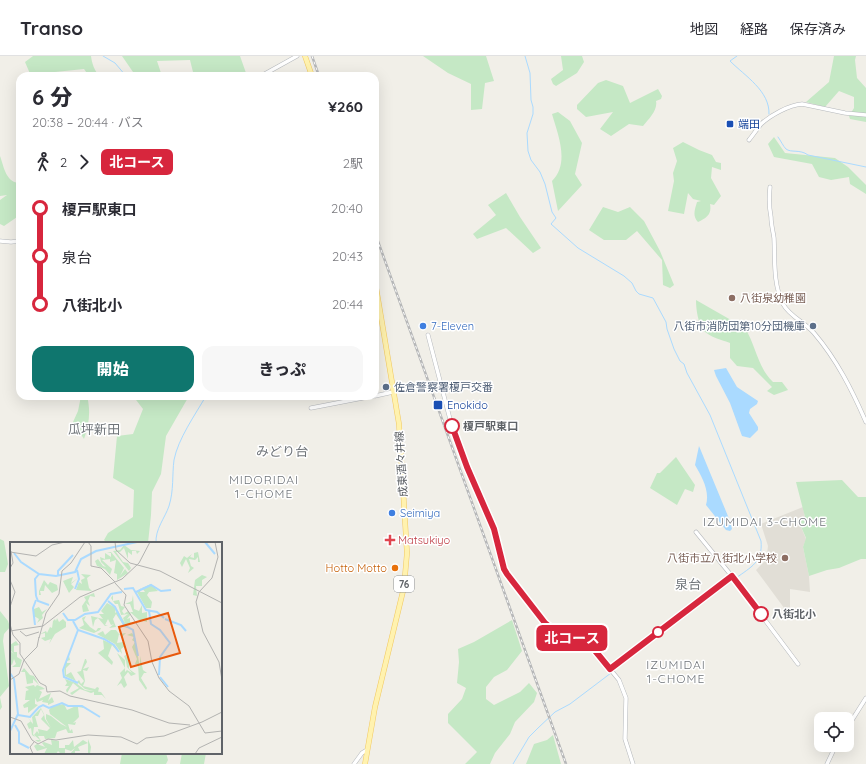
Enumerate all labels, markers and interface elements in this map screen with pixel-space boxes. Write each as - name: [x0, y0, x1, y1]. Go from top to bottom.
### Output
- text: Transo: [20, 16, 83, 40]
- text: 地図: [690, 20, 718, 38]
- text: 経路: [740, 20, 768, 38]
- text: 保存済み: [790, 20, 846, 38]
- text: 6 分: [32, 83, 72, 111]
- text: ¥260: [328, 97, 363, 116]
- text: 20:38 – 20:44 · バス: [32, 114, 144, 130]
- place label: 端田: [738, 117, 760, 131]
- marker: 端田: [725, 119, 735, 129]
- icon: walk: [32, 151, 54, 173]
- icon: forward: [73, 151, 95, 173]
- text: 北コース: [109, 153, 165, 171]
- text: 2: [60, 154, 67, 170]
- text: 2駅: [343, 155, 363, 171]
- text: 榎戸駅東口: [62, 200, 137, 219]
- text: 20:40: [331, 200, 363, 216]
- text: 泉台: [62, 248, 92, 267]
- text: 20:43: [332, 248, 363, 264]
- place label: 八街泉幼稚園: [740, 291, 806, 305]
- marker: 八街泉幼稚園: [727, 293, 737, 303]
- text: 八街北小: [62, 296, 122, 315]
- text: 20:44: [332, 296, 363, 312]
- place label: 7-Eleven: [431, 319, 474, 333]
- place label: 八街市消防団第10分団機庫: [673, 319, 805, 333]
- marker: 7-Eleven: [418, 321, 428, 331]
- marker: 八街市消防団第10分団機庫: [808, 321, 818, 331]
- button: 開始: [32, 346, 194, 392]
- button: きっぷ: [202, 346, 363, 392]
- place label: 佐倉警察署榎戸交番: [394, 380, 493, 394]
- marker: 佐倉警察署榎戸交番: [381, 382, 391, 392]
- place label: Enokido: [447, 398, 488, 412]
- marker: Enokido: [432, 399, 444, 411]
- marker: 榎戸駅東口: [444, 418, 460, 434]
- place label: 榎戸駅東口: [463, 419, 518, 433]
- district label: 瓜坪新田: [68, 421, 120, 437]
- street label: 成東酒々井線: [392, 431, 410, 497]
- district label: みどり台: [256, 443, 308, 459]
- district label: MIDORIDAI 1-CHOME: [229, 472, 299, 501]
- place label: Seimiya: [400, 506, 440, 520]
- marker: Seimiya: [387, 508, 397, 518]
- district label: IZUMIDAI 3-CHOME: [703, 514, 827, 529]
- place label: Matsukiyo: [398, 533, 451, 547]
- marker: Matsukiyo: [385, 535, 395, 545]
- inset map: [10, 542, 222, 754]
- place label: 八街市立八街北小学校: [667, 551, 777, 565]
- marker: 八街市立八街北小学校: [780, 553, 790, 563]
- place label: Hotto Motto: [326, 561, 387, 575]
- marker: Hotto Motto: [390, 563, 400, 573]
- road number: 76: [394, 576, 414, 592]
- district label: 泉台: [675, 576, 701, 592]
- marker: 八街北小: [753, 606, 769, 622]
- place label: 八街北小: [772, 607, 816, 621]
- line badge: 北コース: [544, 625, 600, 651]
- unlabelled marker: [652, 626, 664, 638]
- text: 北コース: [544, 629, 600, 647]
- district label: IZUMIDAI 1-CHOME: [646, 657, 706, 686]
- map controls: [814, 712, 854, 752]
- button: locate: [814, 712, 854, 752]

